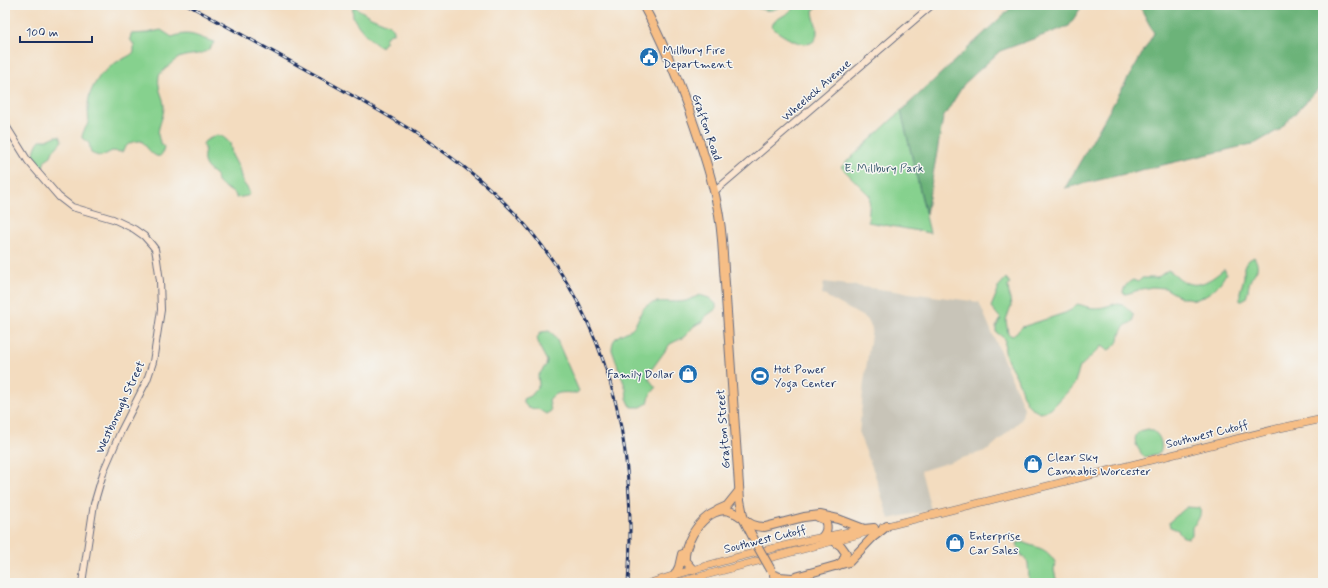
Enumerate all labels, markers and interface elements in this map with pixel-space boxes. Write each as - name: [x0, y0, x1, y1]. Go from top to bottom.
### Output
- scale bar: [20, 18, 92, 44]
- text: 100 m: [26, 25, 58, 41]
- place label: Millbury Fire Department: [663, 43, 733, 73]
- public building icon: Millbury Fire Department: [638, 46, 660, 68]
- street label: Wheelock Avenue: [778, 56, 855, 125]
- street label: Grafton Road: [687, 92, 725, 163]
- park label: E. Millbury Park: [844, 161, 924, 177]
- street label: Westborough Street: [92, 358, 149, 456]
- place label: Hot Power Yoga Center: [774, 362, 837, 393]
- shop icon: Family Dollar: [677, 363, 699, 385]
- sports icon: Hot Power Yoga Center: [749, 365, 771, 387]
- place label: Family Dollar: [607, 367, 674, 383]
- street label: Grafton Street: [713, 388, 735, 469]
- street label: Southwest Cutoff: [1164, 417, 1250, 453]
- place label: Clear Sky Cannabis Worcester: [1047, 450, 1151, 480]
- shop icon: Clear Sky Cannabis Worcester: [1022, 453, 1044, 475]
- street label: Southwest Cutoff: [722, 522, 808, 558]
- place label: Enterprise Car Sales: [969, 529, 1021, 559]
- shop icon: Enterprise Car Sales: [944, 532, 966, 554]

